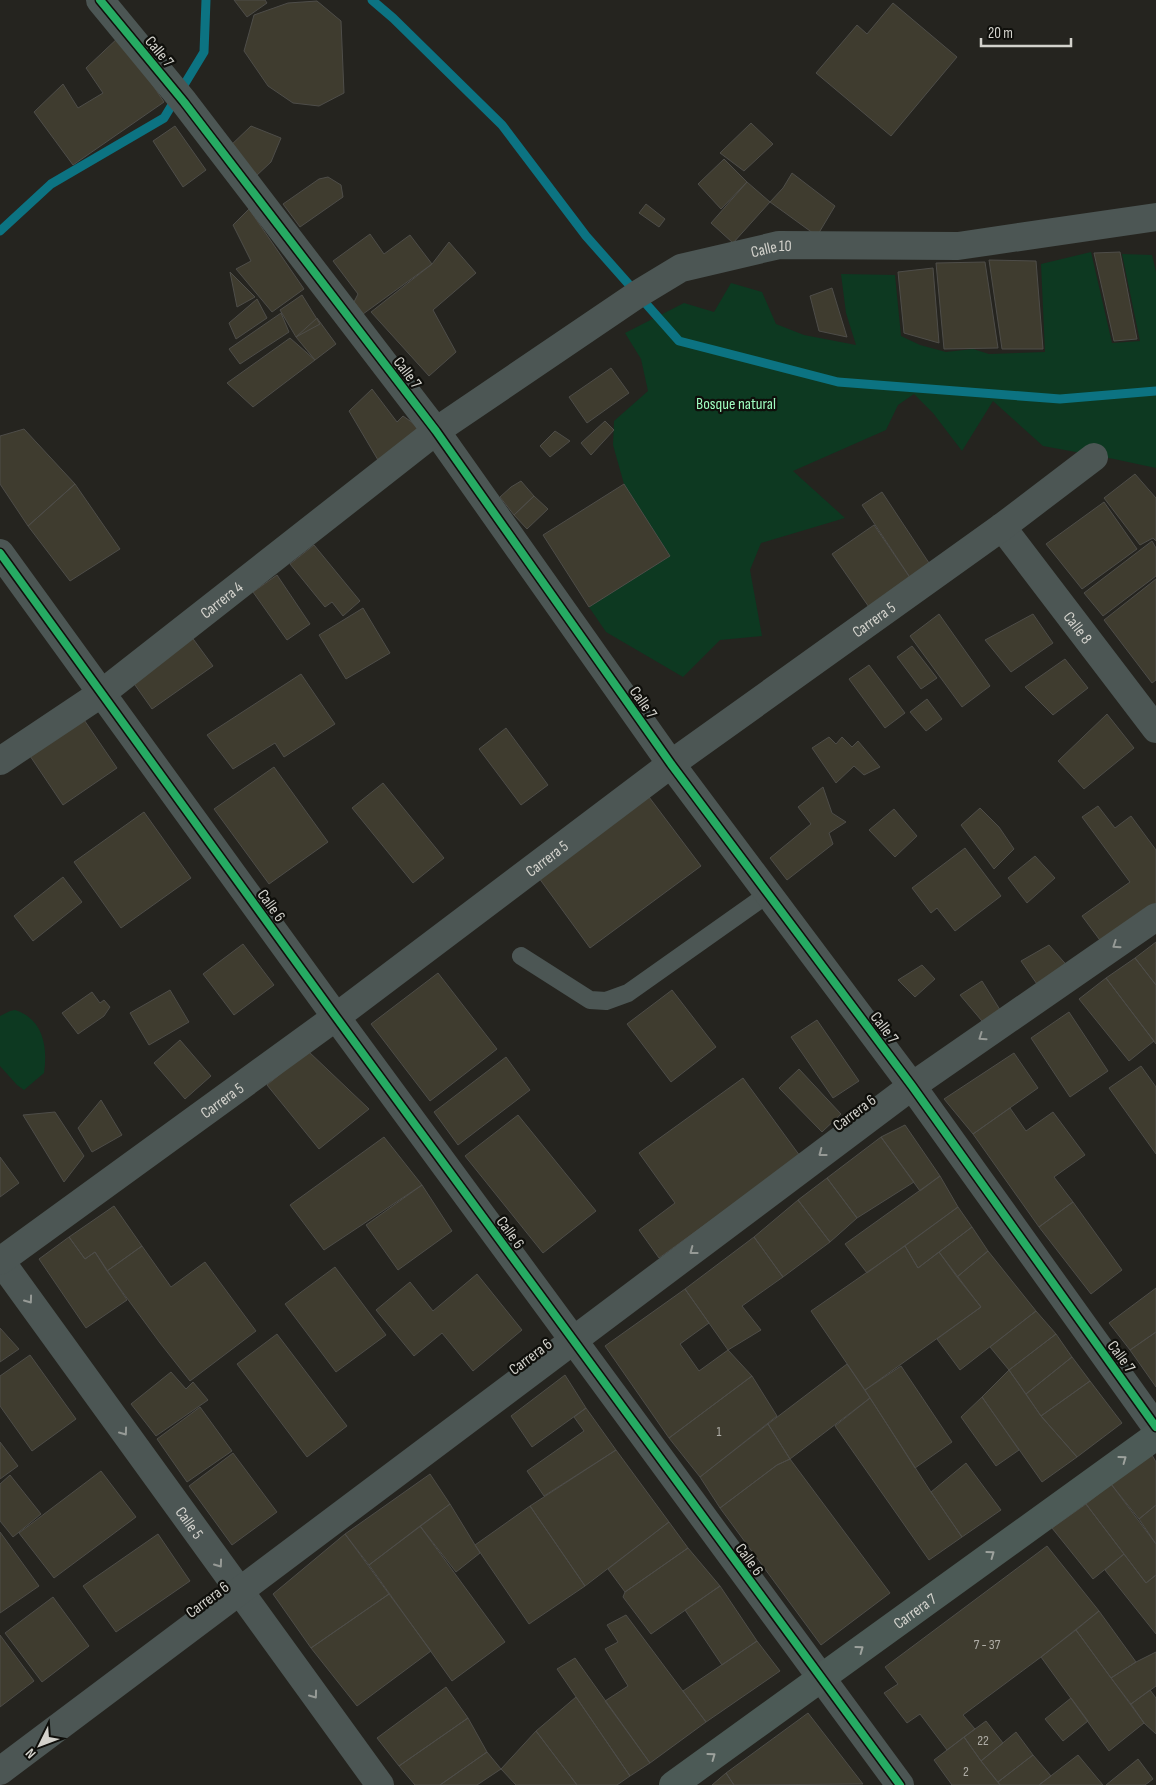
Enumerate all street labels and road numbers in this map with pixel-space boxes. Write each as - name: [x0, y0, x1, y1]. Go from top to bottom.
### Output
- street label: Calle 7: [140, 32, 178, 72]
- street label: Calle 10: [749, 237, 792, 262]
- street label: Calle 7: [389, 353, 425, 393]
- street label: Carrera 4: [197, 578, 247, 623]
- street label: Carrera 5: [849, 598, 900, 642]
- street label: Calle 8: [1059, 608, 1096, 648]
- street label: Calle 7: [625, 683, 661, 723]
- street label: Carrera 5: [522, 837, 572, 881]
- street label: Calle 6: [253, 886, 289, 926]
- street label: Calle 7: [866, 1008, 902, 1048]
- street label: Carrera 5: [197, 1079, 248, 1123]
- street label: Carrera 6: [830, 1091, 880, 1136]
- street label: Calle 6: [492, 1213, 528, 1253]
- street label: Carrera 6: [506, 1335, 556, 1380]
- street label: Calle 7: [1103, 1337, 1139, 1377]
- street label: Calle 5: [171, 1504, 207, 1543]
- street label: Calle 6: [731, 1540, 767, 1580]
- street label: Carrera 6: [183, 1578, 233, 1623]
- street label: Carrera 7: [890, 1589, 941, 1634]

